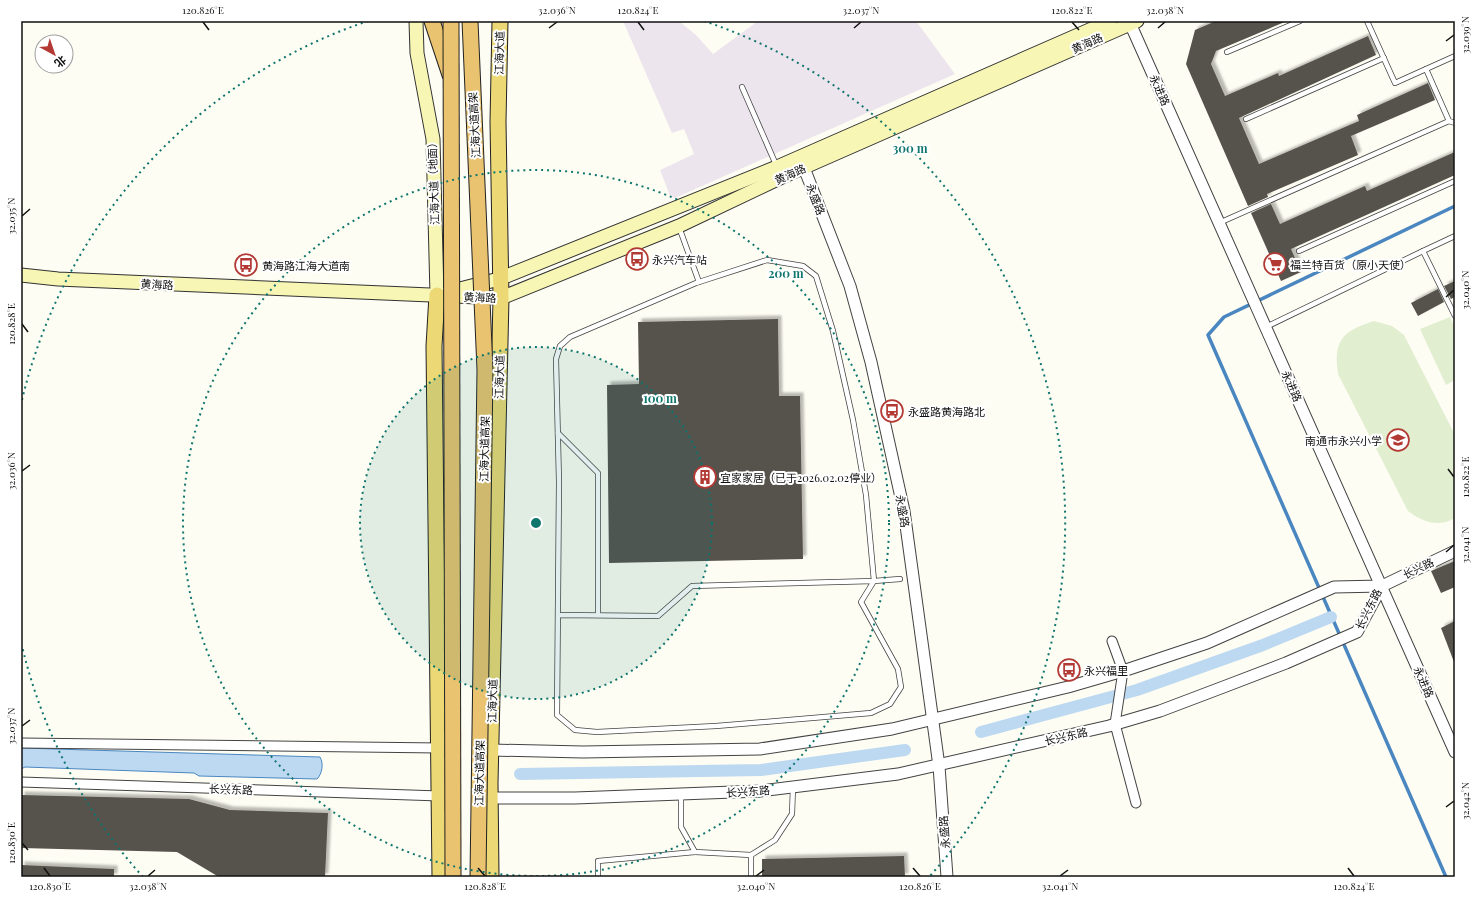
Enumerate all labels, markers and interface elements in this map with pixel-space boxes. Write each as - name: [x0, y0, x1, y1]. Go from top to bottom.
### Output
- text: 120.826°E: [182, 3, 224, 17]
- text: 32.036°N: [538, 3, 576, 17]
- text: 120.824°E: [617, 3, 659, 17]
- text: 32.037°N: [843, 3, 879, 17]
- text: 120.822°E: [1052, 3, 1093, 17]
- text: 32.038°N: [1146, 3, 1184, 17]
- text: 32.039°N: [1458, 16, 1472, 54]
- street label: 黄海路: [1069, 29, 1105, 57]
- street label: 江海大道: [491, 31, 507, 75]
- north arrow: [34, 34, 74, 74]
- text: 北: [52, 53, 70, 71]
- street label: 永进路: [1146, 72, 1174, 108]
- street label: 江海大道高架: [465, 92, 483, 158]
- street label: 江海大道（地面）: [424, 137, 442, 225]
- text: 300 m: [893, 140, 928, 156]
- street label: 黄海路: [772, 160, 808, 188]
- street label: 永盛路: [803, 181, 829, 217]
- text: 32.035°N: [4, 198, 18, 234]
- bus stop icon: 永兴汽车站: [624, 246, 650, 272]
- supermarket icon: 福兰特百货（原小天使）: [1262, 251, 1288, 277]
- bus stop icon: 黄海路江海大道南: [233, 252, 259, 278]
- place label: 永兴汽车站: [652, 252, 707, 267]
- place label: 福兰特百货（原小天使）: [1290, 257, 1411, 272]
- place label: 黄海路江海大道南: [262, 258, 350, 273]
- text: 200 m: [768, 265, 804, 281]
- text: 32.040°N: [1458, 271, 1472, 309]
- street label: 黄海路: [140, 276, 174, 292]
- street label: 黄海路: [463, 289, 497, 305]
- text: 120.828°E: [4, 303, 18, 345]
- street label: 江海大道: [491, 355, 507, 399]
- street label: 永进路: [1278, 368, 1306, 404]
- text: 100 m: [643, 390, 677, 406]
- bus stop icon: 永盛路黄海路北: [879, 398, 905, 424]
- place label: 永盛路黄海路北: [908, 404, 985, 419]
- street label: 江海大道高架: [476, 416, 492, 482]
- school or university icon: 南通市永兴小学: [1385, 427, 1411, 453]
- place label: 南通市永兴小学: [1305, 433, 1382, 448]
- text: 32.036°N: [4, 452, 18, 490]
- text: 120.822°E: [1458, 457, 1472, 498]
- building icon: 宜家家居（已于2026.02.02停业）: [692, 464, 718, 490]
- place label: 宜家家居（已于2026.02.02停业）: [720, 470, 882, 485]
- street label: 永盛路: [893, 493, 913, 529]
- centre of rings: [529, 516, 543, 530]
- text: 32.041°N: [1458, 527, 1472, 563]
- street label: 长兴路: [1400, 554, 1436, 582]
- street label: 长兴东路: [1351, 586, 1385, 632]
- bus stop icon: 永兴福里: [1056, 657, 1082, 683]
- place label: 永兴福里: [1084, 663, 1128, 678]
- street label: 永进路: [1410, 664, 1438, 700]
- street label: 江海大道: [484, 679, 500, 723]
- text: 32.037°N: [4, 708, 18, 744]
- street label: 长兴东路: [1043, 724, 1089, 748]
- street label: 江海大道高架: [471, 740, 487, 806]
- street label: 长兴东路: [209, 781, 253, 797]
- street label: 长兴东路: [726, 782, 770, 800]
- text: 32.042°N: [1458, 782, 1472, 820]
- street label: 永盛路: [935, 815, 953, 849]
- text: 120.830°E: [4, 822, 18, 864]
- text: 120.830°E: [29, 879, 71, 893]
- text: 32.038°N: [129, 879, 167, 893]
- text: 120.828°E: [464, 879, 506, 893]
- text: 32.040°N: [737, 879, 775, 893]
- text: 120.826°E: [899, 879, 941, 893]
- text: 32.041°N: [1042, 879, 1078, 893]
- text: 120.824°E: [1333, 879, 1375, 893]

